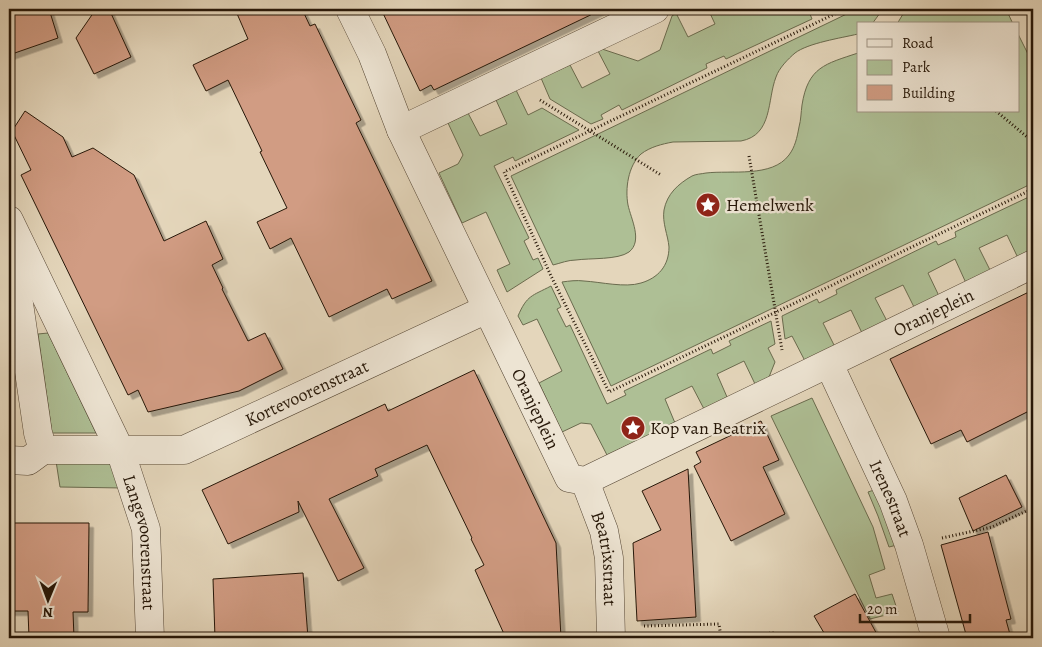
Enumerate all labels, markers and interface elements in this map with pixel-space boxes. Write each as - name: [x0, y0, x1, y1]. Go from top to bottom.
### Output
- legend: [857, 22, 1020, 112]
- text: Road: [902, 33, 934, 53]
- text: Park: [902, 57, 931, 77]
- text: Building: [902, 83, 955, 103]
- place icon: Hemelwenk: [695, 192, 721, 218]
- place label: Hemelwenk: [726, 193, 814, 217]
- street label: Oranjeplein: [889, 283, 978, 342]
- street label: Kortevoorenstraat: [241, 354, 372, 432]
- street label: Oranjeplein: [506, 364, 565, 453]
- place icon: Kop van Beatrix: [620, 415, 646, 441]
- place label: Kop van Beatrix: [650, 416, 766, 440]
- street label: Irenestraat: [863, 456, 917, 541]
- street label: Langevoorenstraat: [117, 472, 161, 611]
- street label: Beatrixstraat: [585, 507, 622, 606]
- north arrow: [22, 574, 72, 624]
- scale bar: [860, 592, 970, 624]
- text: 20 m: [867, 599, 898, 619]
- text: N: [43, 603, 53, 622]

